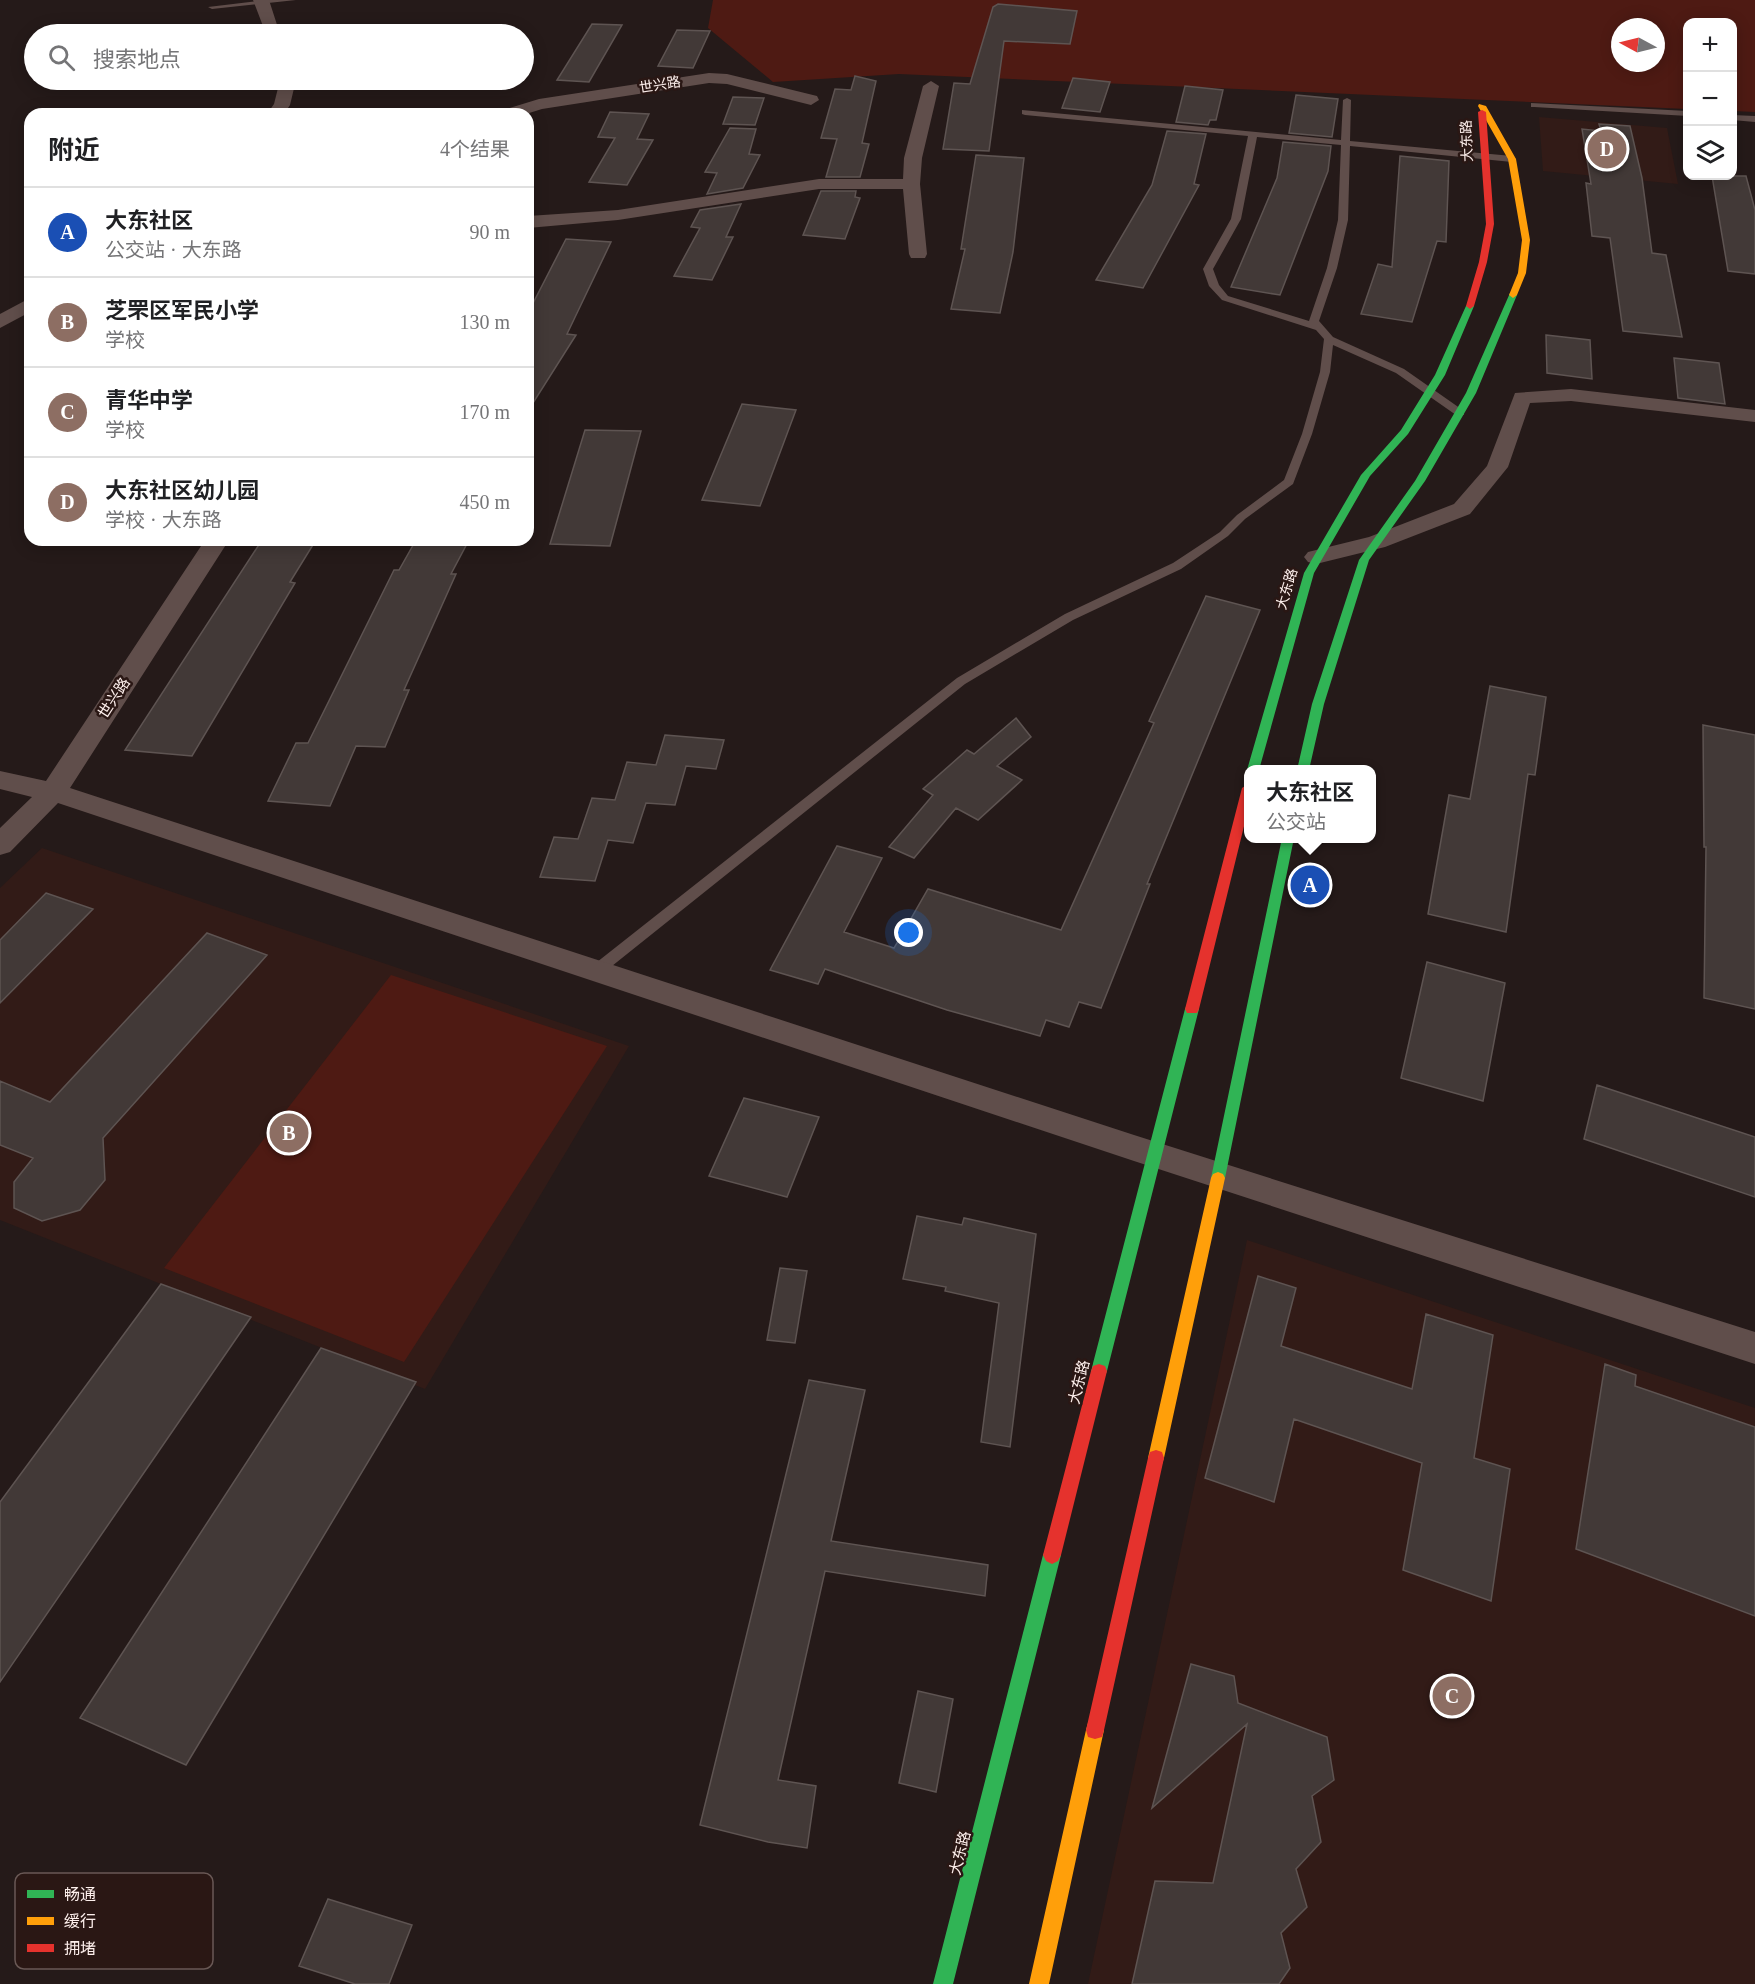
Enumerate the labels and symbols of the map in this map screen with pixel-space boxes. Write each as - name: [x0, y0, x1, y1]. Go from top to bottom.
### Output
- north arrow: [1611, 18, 1665, 72]
- street label: 世兴路: [638, 74, 682, 96]
- street label: 大东路: [1459, 120, 1475, 162]
- pin: D: [1588, 126, 1626, 172]
- street label: 大东路: [1274, 567, 1300, 611]
- street label: 世兴路: [95, 675, 133, 721]
- pin: A: [1290, 862, 1330, 908]
- your location: [894, 918, 923, 947]
- pin: B: [270, 1110, 308, 1156]
- street label: 大东路: [1066, 1358, 1092, 1406]
- pin: C: [1432, 1674, 1472, 1718]
- street label: 大东路: [947, 1829, 973, 1877]
- legend: [15, 1873, 213, 1969]
- text: 畅通: [64, 1886, 96, 1903]
- text: 缓行: [64, 1913, 96, 1930]
- text: 拥堵: [64, 1940, 96, 1957]

